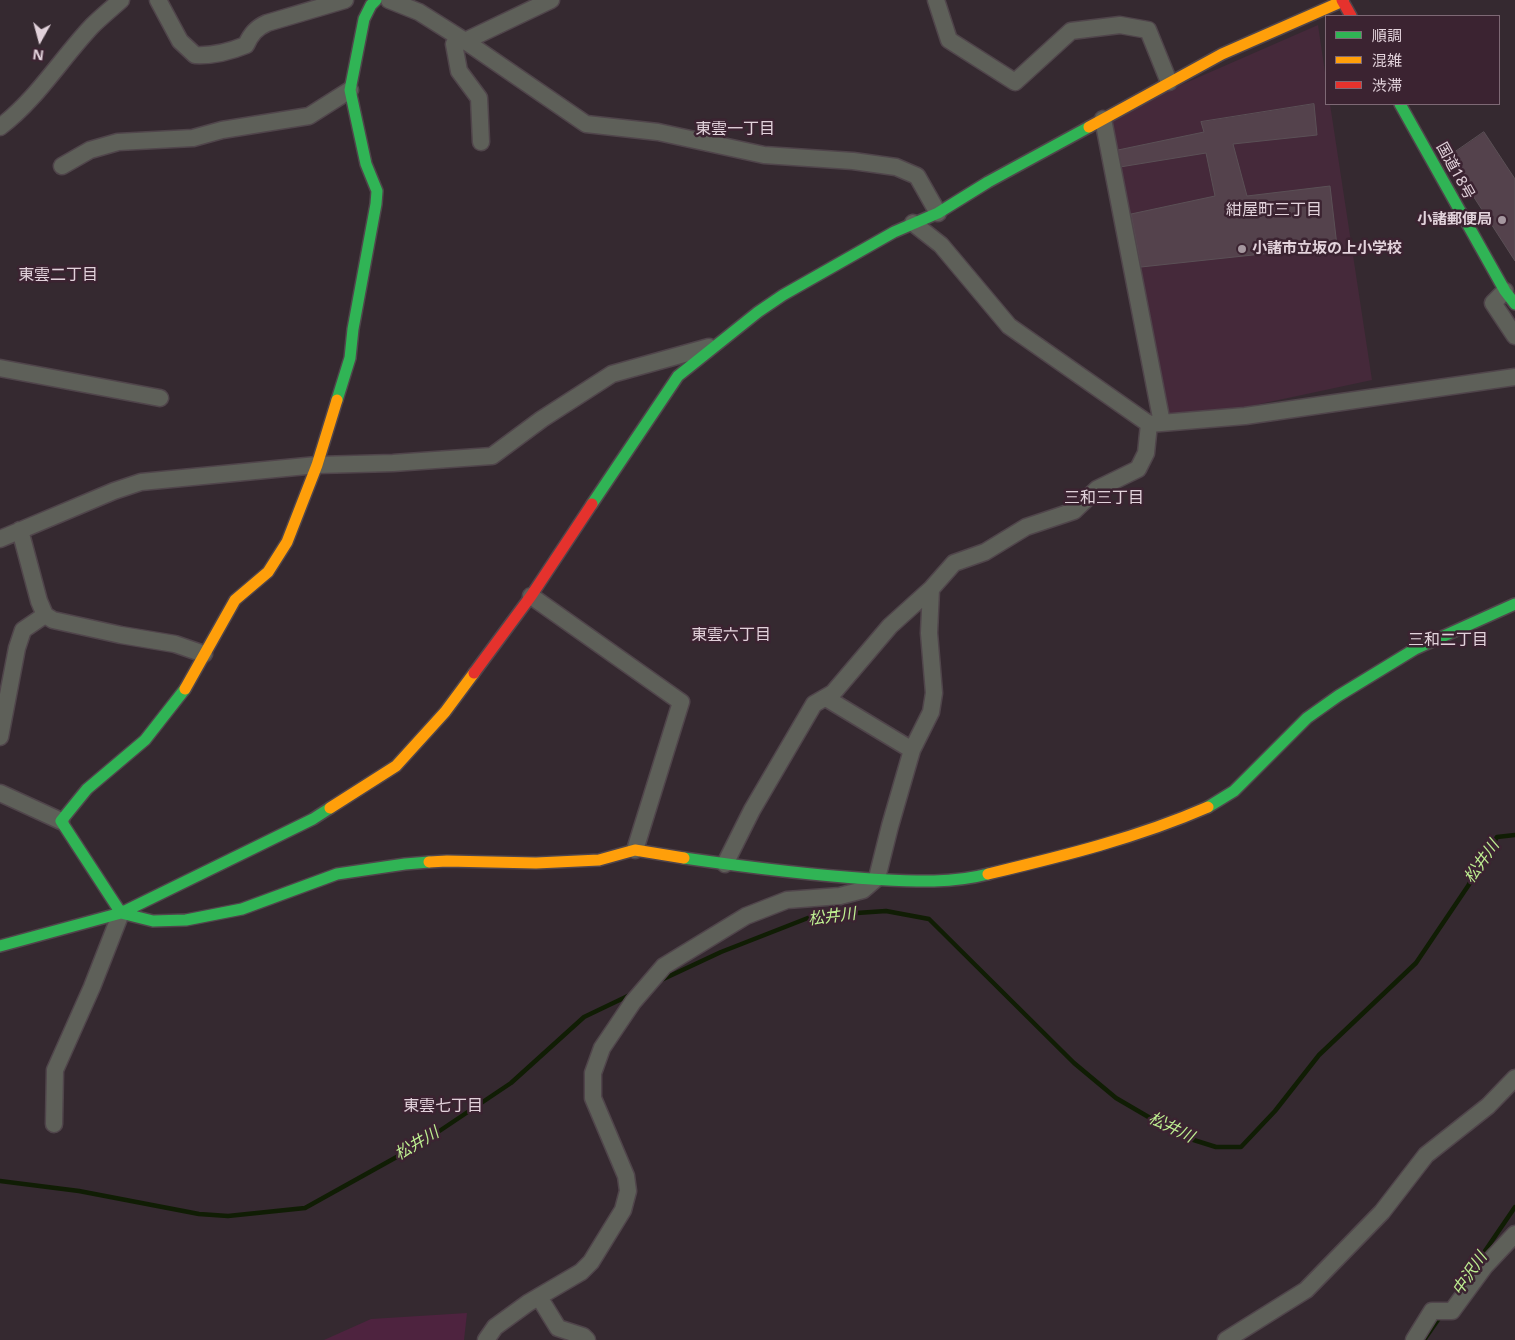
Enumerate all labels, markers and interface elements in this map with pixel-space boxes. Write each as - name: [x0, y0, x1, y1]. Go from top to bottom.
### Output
- north arrow: [15, 15, 65, 65]
- legend: [1325, 15, 1500, 105]
- text: 順調: [1372, 25, 1402, 45]
- text: N: [31, 45, 45, 66]
- text: 混雑: [1372, 50, 1402, 70]
- text: 渋滞: [1372, 75, 1402, 95]
- district label: 東雲一丁目: [695, 119, 775, 139]
- street label: 国道18号: [1432, 139, 1478, 203]
- district label: 紺屋町三丁目: [1226, 200, 1322, 220]
- place label: 小諸郵便局: [1417, 211, 1492, 229]
- marker: 小諸郵便局: [1496, 214, 1508, 226]
- place label: 小諸市立坂の上小学校: [1252, 240, 1402, 258]
- marker: 小諸市立坂の上小学校: [1236, 243, 1248, 255]
- district label: 東雲二丁目: [18, 265, 98, 285]
- district label: 三和三丁目: [1064, 488, 1144, 508]
- district label: 東雲六丁目: [691, 625, 771, 645]
- district label: 三和二丁目: [1408, 630, 1488, 650]
- water label: 松井川: [1460, 837, 1504, 887]
- water label: 松井川: [807, 905, 857, 929]
- district label: 東雲七丁目: [403, 1096, 483, 1116]
- water label: 松井川: [1145, 1109, 1197, 1147]
- water label: 松井川: [391, 1123, 443, 1165]
- water label: 中沢川: [1449, 1249, 1491, 1299]

